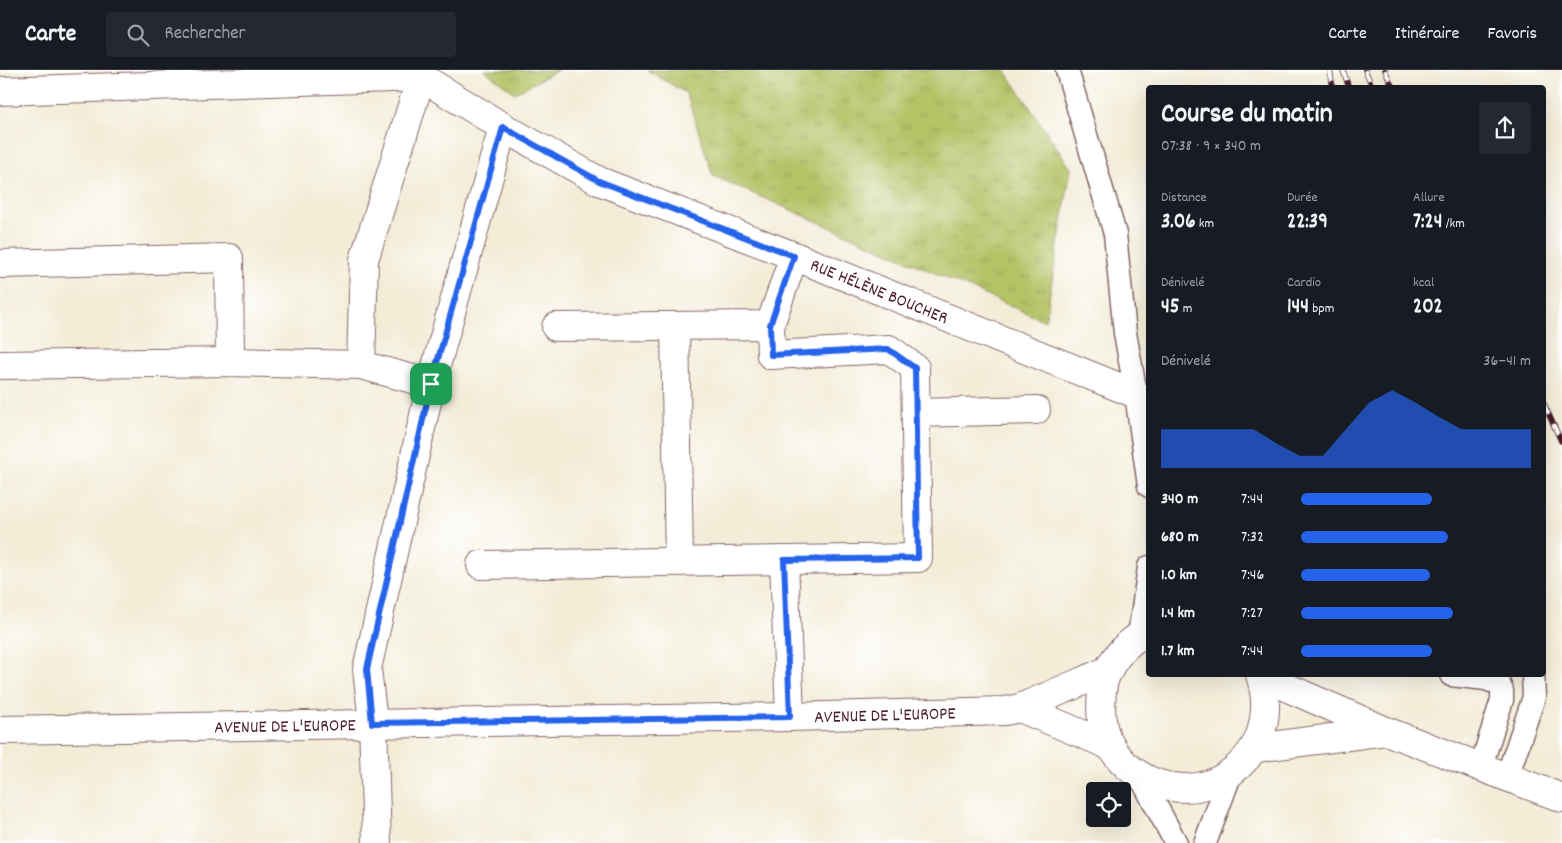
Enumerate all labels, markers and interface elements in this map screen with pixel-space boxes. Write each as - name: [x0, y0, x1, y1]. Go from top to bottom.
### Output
- search box: [106, 12, 456, 57]
- text: Carte: [25, 18, 76, 52]
- icon: search: [124, 21, 152, 49]
- text: Rechercher: [164, 21, 246, 48]
- text: Carte: [1328, 22, 1367, 47]
- text: Itinéraire: [1395, 22, 1459, 47]
- text: Favoris: [1487, 22, 1537, 47]
- text: Course du matin: [1161, 96, 1333, 136]
- button: share: [1479, 102, 1531, 154]
- text: 07:38 · 9 × 340 m: [1161, 135, 1261, 158]
- text: Distance: [1161, 188, 1207, 208]
- text: Durée: [1287, 188, 1318, 208]
- text: Allure: [1413, 188, 1445, 208]
- text: 3.06: [1161, 208, 1196, 238]
- text: 22:39: [1287, 208, 1328, 238]
- text: 7:24: [1413, 208, 1442, 238]
- text: km: [1196, 214, 1214, 234]
- text: /km: [1442, 214, 1465, 234]
- street label: RUE HÉLÈNE BOUCHER: [806, 254, 951, 332]
- text: Dénivelé: [1161, 273, 1205, 293]
- text: Cardio: [1287, 273, 1321, 293]
- text: kcal: [1413, 273, 1434, 293]
- text: 45: [1161, 293, 1179, 323]
- text: 144: [1287, 293, 1309, 323]
- text: 202: [1413, 293, 1443, 323]
- text: m: [1179, 299, 1192, 319]
- text: bpm: [1309, 299, 1334, 319]
- text: Dénivelé: [1161, 350, 1211, 373]
- text: 36–41 m: [1483, 350, 1531, 373]
- pin: [410, 363, 452, 405]
- icon: arrive: [417, 370, 445, 398]
- text: 340 m: [1161, 488, 1198, 511]
- text: 7:44: [1241, 488, 1263, 511]
- text: 680 m: [1161, 526, 1199, 549]
- text: 7:32: [1241, 526, 1264, 549]
- text: 1.0 km: [1161, 564, 1197, 587]
- text: 7:46: [1241, 564, 1264, 587]
- text: 1.4 km: [1161, 602, 1195, 625]
- text: 7:27: [1241, 602, 1263, 625]
- text: 1.7 km: [1161, 640, 1195, 663]
- text: 7:44: [1241, 640, 1263, 663]
- street label: AVENUE DE L'EUROPE: [814, 702, 956, 731]
- street label: AVENUE DE L'EUROPE: [214, 714, 356, 741]
- map controls: [1086, 782, 1131, 827]
- button: locate: [1086, 782, 1131, 827]

